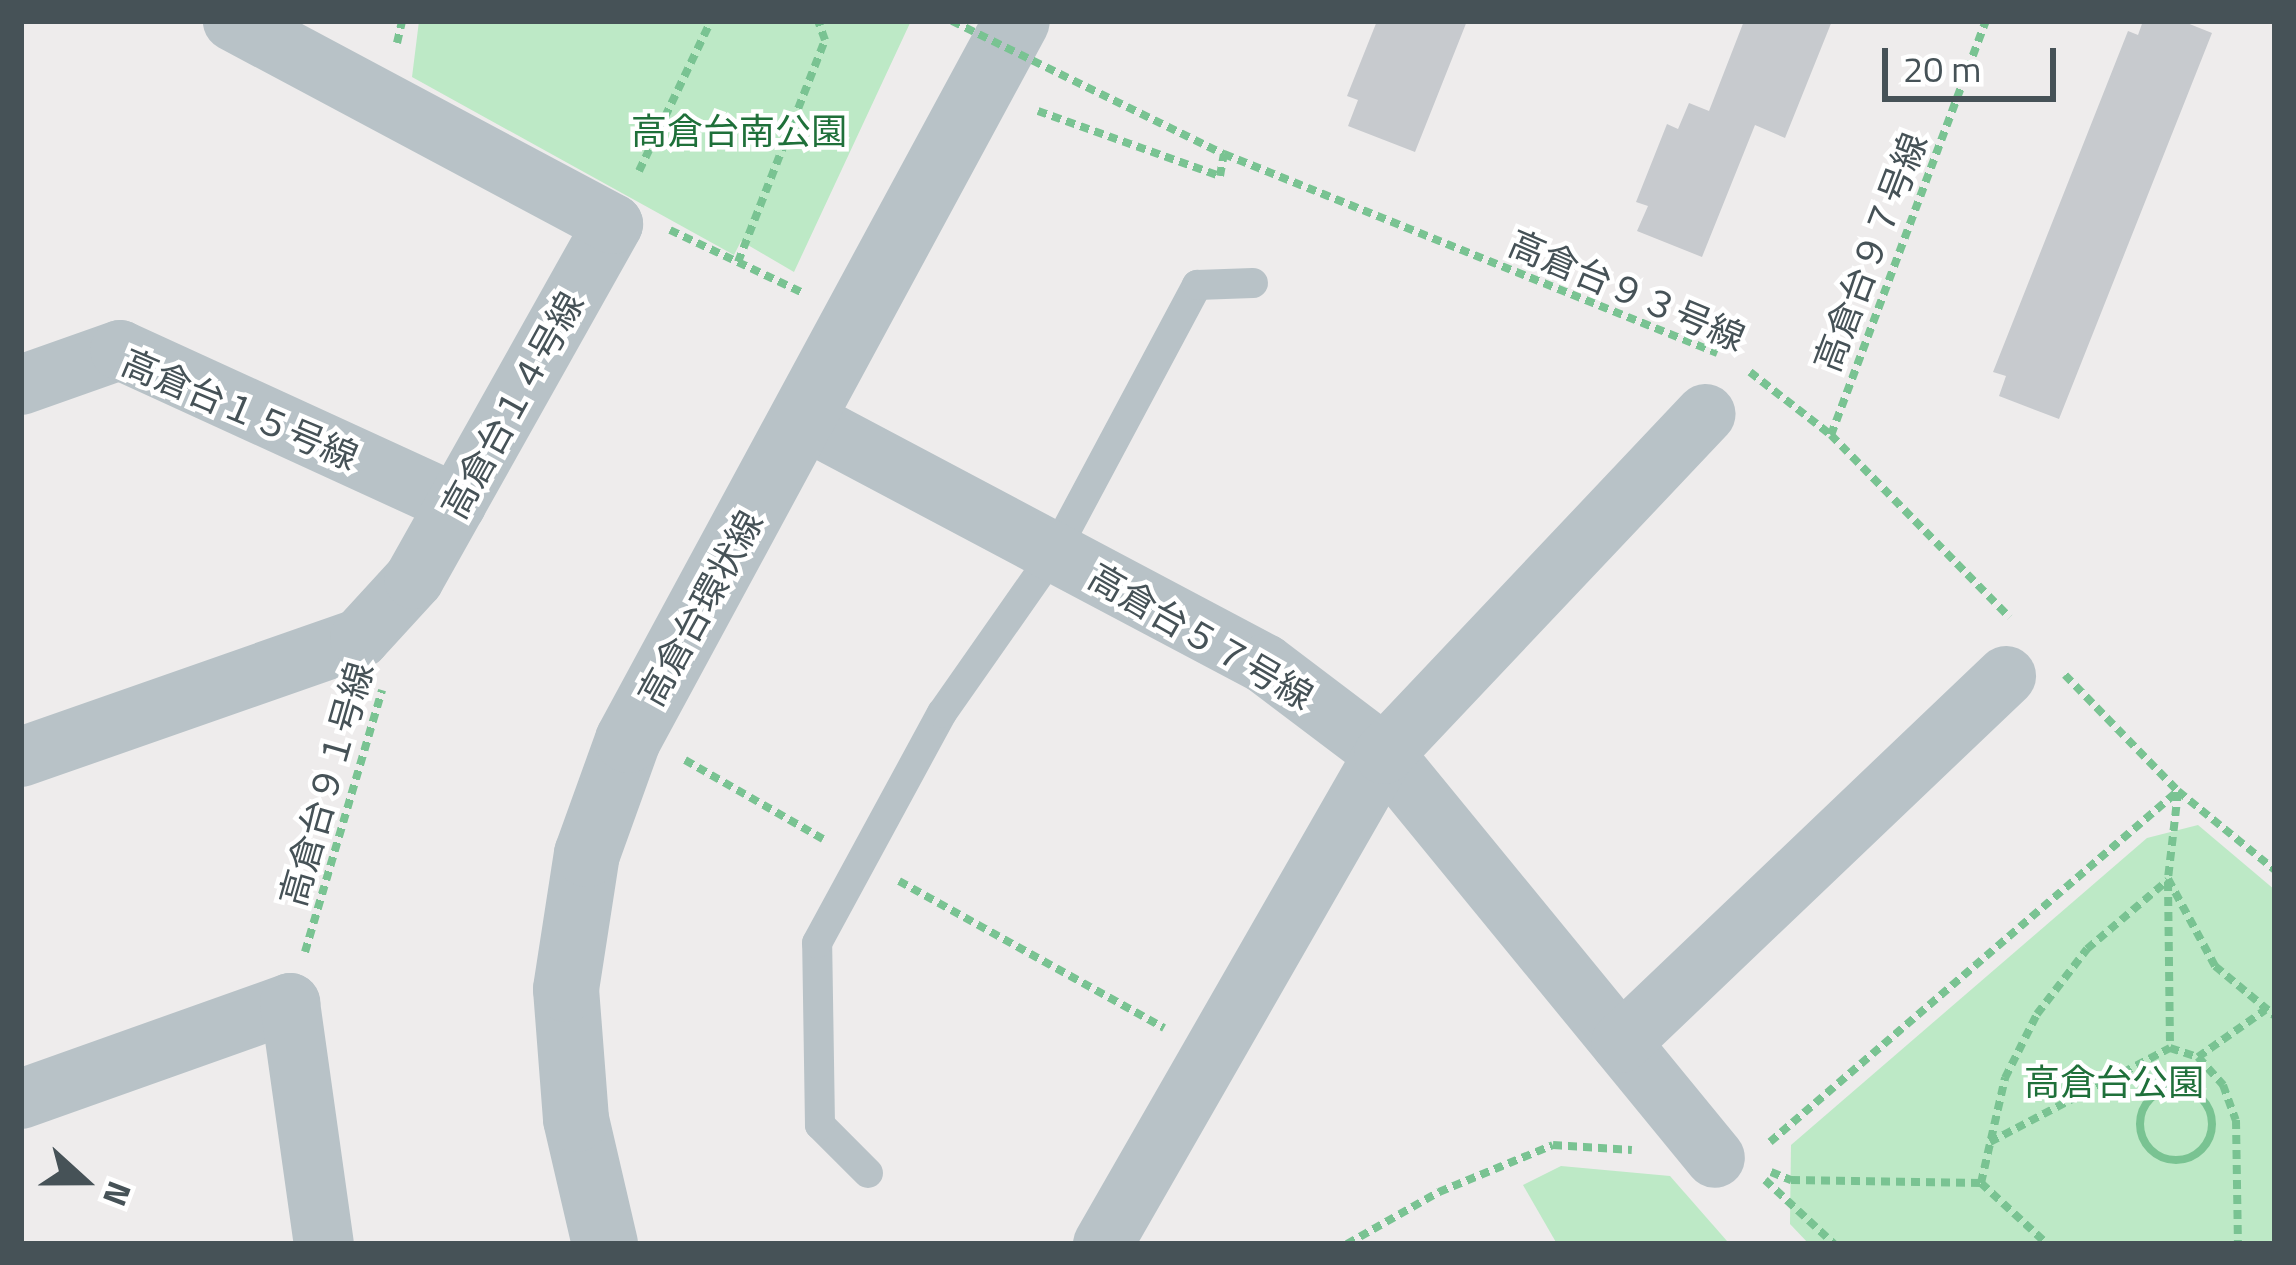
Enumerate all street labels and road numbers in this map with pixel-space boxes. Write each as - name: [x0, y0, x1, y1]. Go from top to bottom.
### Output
- street label: 高倉台９７号線: [1805, 127, 1935, 377]
- street label: 高倉台９３号線: [1503, 221, 1751, 359]
- street label: 高倉台１４号線: [432, 284, 592, 526]
- street label: 高倉台１５号線: [116, 340, 364, 478]
- street label: 高倉台環状線: [629, 503, 771, 713]
- street label: 高倉台５７号線: [1081, 554, 1321, 718]
- street label: 高倉台９１号線: [271, 657, 381, 911]

